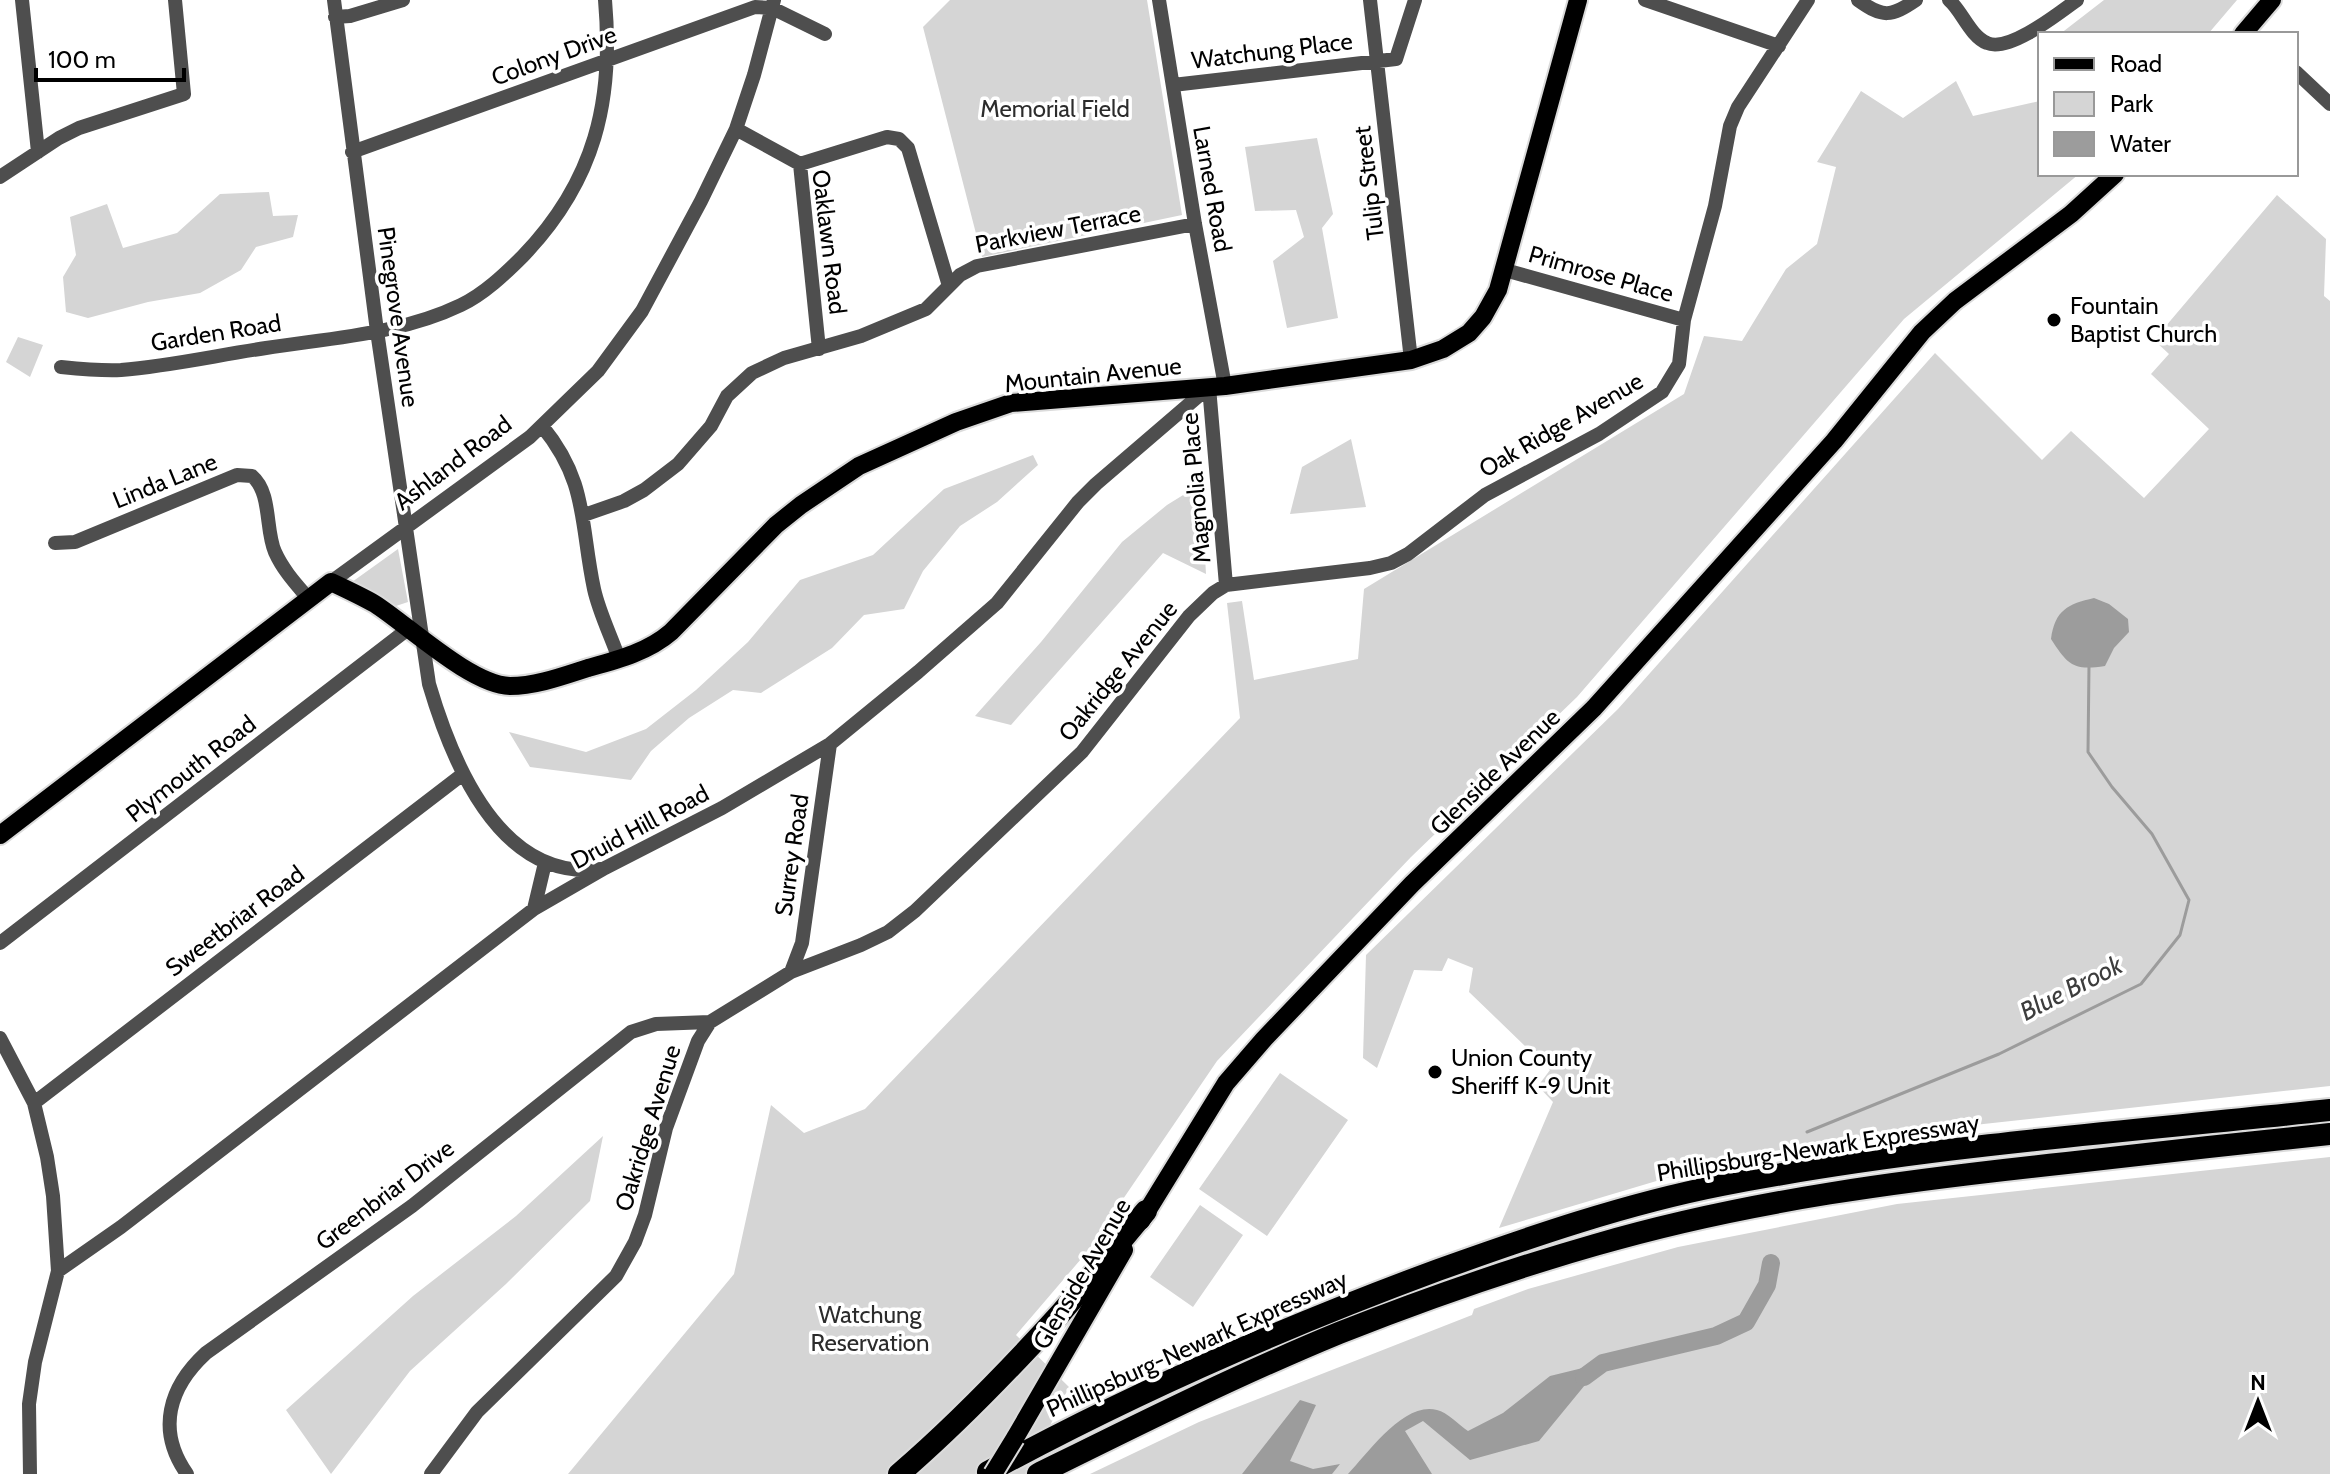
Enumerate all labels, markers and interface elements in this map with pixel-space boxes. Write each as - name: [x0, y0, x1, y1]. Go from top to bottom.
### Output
- street label: Colony Drive: [487, 20, 620, 92]
- street label: Watchung Place: [1190, 26, 1354, 75]
- scale bar: [36, 32, 184, 82]
- legend: [2038, 32, 2298, 176]
- text: 100 m: [48, 45, 116, 74]
- text: Road: [2110, 49, 2162, 78]
- text: Park: [2110, 89, 2153, 118]
- park label: Memorial Field: [980, 94, 1130, 123]
- street label: Larned Road: [1187, 124, 1238, 254]
- street label: Tulip Street: [1347, 124, 1390, 242]
- text: Water: [2110, 129, 2171, 158]
- street label: Oaklawn Road: [806, 168, 853, 316]
- street label: Parkview Terrace: [973, 198, 1143, 259]
- street label: Pinegrove Avenue: [371, 225, 426, 409]
- street label: Primrose Place: [1525, 239, 1677, 308]
- place label: Fountain Baptist Church: [2070, 291, 2217, 348]
- street label: Garden Road: [149, 308, 283, 357]
- marker: Fountain Baptist Church: [2045, 311, 2063, 329]
- street label: Mountain Avenue: [1003, 351, 1183, 398]
- street label: Oak Ridge Avenue: [1474, 366, 1648, 483]
- street label: Ashland Road: [388, 409, 517, 516]
- street label: Magnolia Place: [1174, 412, 1217, 564]
- street label: Linda Lane: [108, 446, 221, 515]
- street label: Oakridge Avenue: [1052, 595, 1183, 747]
- street label: Glenside Avenue: [1424, 702, 1566, 841]
- street label: Plymouth Road: [120, 709, 261, 828]
- street label: Druid Hill Road: [566, 778, 714, 875]
- street label: Surrey Road: [769, 792, 814, 918]
- street label: Sweetbriar Road: [160, 859, 310, 982]
- water label: Blue Brook: [2014, 948, 2128, 1027]
- street label: Oakridge Avenue: [608, 1041, 687, 1214]
- place label: Union County Sheriff K-9 Unit: [1451, 1043, 1610, 1100]
- marker: Union County Sheriff K-9 Unit: [1426, 1063, 1444, 1081]
- street label: Phillipsburg-Newark Expressway: [1655, 1108, 1981, 1187]
- street label: Greenbriar Drive: [310, 1133, 460, 1256]
- street label: Glenside Avenue: [1027, 1193, 1136, 1354]
- street label: Phillipsburg-Newark Expressway: [1042, 1264, 1352, 1423]
- park label: Watchung Reservation: [811, 1300, 929, 1357]
- north arrow: [2218, 1362, 2298, 1442]
- text: N: [2250, 1369, 2266, 1396]

